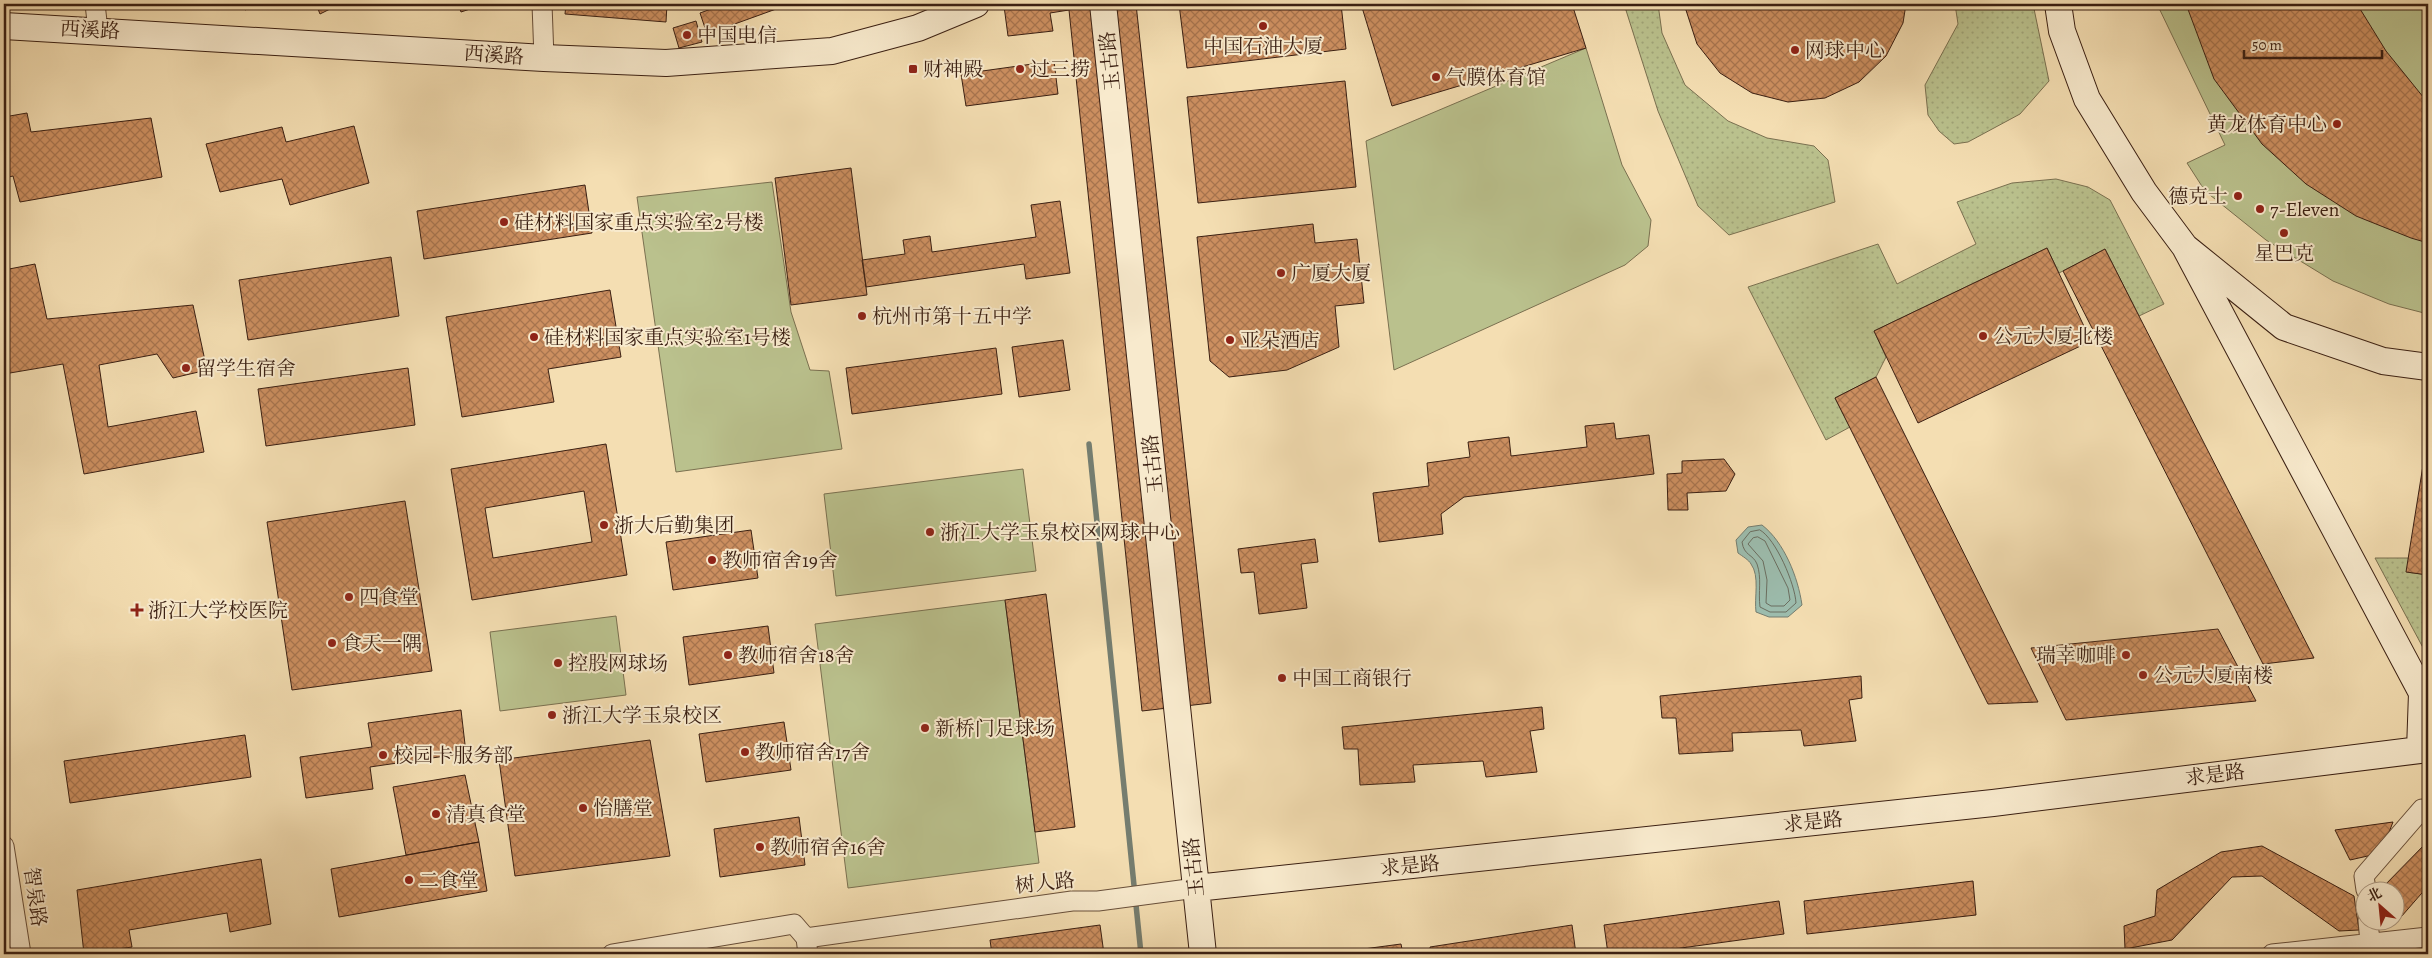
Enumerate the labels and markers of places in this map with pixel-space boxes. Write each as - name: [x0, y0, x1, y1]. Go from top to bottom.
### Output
- marker: 中国石油大厦: [1257, 20, 1269, 32]
- place label: 中国电信: [697, 22, 777, 49]
- marker: 中国电信: [681, 29, 693, 41]
- place label: 中国石油大厦: [1203, 33, 1323, 60]
- place label: 网球中心: [1805, 37, 1885, 64]
- marker: 网球中心: [1789, 44, 1801, 56]
- place label: 财神殿: [923, 56, 983, 83]
- place label: 过三捞: [1030, 56, 1090, 83]
- marker: 财神殿: [907, 63, 919, 75]
- marker: 过三捞: [1014, 63, 1026, 75]
- place label: 气膜体育馆: [1446, 64, 1546, 91]
- marker: 气膜体育馆: [1430, 71, 1442, 83]
- place label: 黄龙体育中心: [2207, 111, 2327, 138]
- marker: 黄龙体育中心: [2331, 118, 2343, 130]
- place label: 德克士: [2168, 183, 2228, 210]
- marker: 德克士: [2232, 190, 2244, 202]
- place label: 7-Eleven: [2270, 196, 2340, 223]
- marker: 7-Eleven: [2254, 203, 2266, 215]
- place label: 硅材料国家重点实验室2号楼: [514, 209, 764, 236]
- marker: 硅材料国家重点实验室2号楼: [498, 216, 510, 228]
- marker: 星巴克: [2278, 227, 2290, 239]
- place label: 星巴克: [2254, 240, 2314, 267]
- place label: 广厦大厦: [1291, 260, 1371, 287]
- marker: 广厦大厦: [1275, 267, 1287, 279]
- place label: 杭州市第十五中学: [872, 303, 1032, 330]
- marker: 杭州市第十五中学: [856, 310, 868, 322]
- place label: 公元大厦北楼: [1993, 323, 2113, 350]
- place label: 硅材料国家重点实验室1号楼: [544, 324, 791, 351]
- place label: 亚朵酒店: [1240, 327, 1320, 354]
- marker: 公元大厦北楼: [1977, 330, 1989, 342]
- marker: 硅材料国家重点实验室1号楼: [528, 331, 540, 343]
- marker: 亚朵酒店: [1224, 334, 1236, 346]
- place label: 留学生宿舍: [196, 355, 296, 382]
- marker: 留学生宿舍: [180, 362, 192, 374]
- place label: 浙大后勤集团: [614, 512, 734, 539]
- marker: 浙大后勤集团: [598, 519, 610, 531]
- place label: 浙江大学玉泉校区网球中心: [940, 519, 1180, 546]
- marker: 浙江大学玉泉校区网球中心: [924, 526, 936, 538]
- place label: 教师宿舍19舍: [722, 547, 838, 574]
- marker: 教师宿舍19舍: [706, 554, 718, 566]
- place label: 四食堂: [359, 584, 419, 611]
- marker: 四食堂: [343, 591, 355, 603]
- place label: 浙江大学校医院: [148, 597, 288, 624]
- marker: 浙江大学校医院: [130, 603, 144, 617]
- place label: 食天一隅: [342, 630, 422, 657]
- marker: 食天一隅: [326, 637, 338, 649]
- place label: 教师宿舍18舍: [738, 642, 855, 669]
- place label: 瑞幸咖啡: [2036, 642, 2116, 669]
- marker: 教师宿舍18舍: [722, 649, 734, 661]
- marker: 瑞幸咖啡: [2120, 649, 2132, 661]
- place label: 控股网球场: [568, 650, 668, 677]
- marker: 控股网球场: [552, 657, 564, 669]
- place label: 公元大厦南楼: [2153, 662, 2273, 689]
- place label: 中国工商银行: [1292, 665, 1412, 692]
- marker: 公元大厦南楼: [2137, 669, 2149, 681]
- marker: 中国工商银行: [1276, 672, 1288, 684]
- place label: 浙江大学玉泉校区: [562, 702, 722, 729]
- marker: 浙江大学玉泉校区: [546, 709, 558, 721]
- place label: 新桥门足球场: [935, 715, 1055, 742]
- marker: 新桥门足球场: [919, 722, 931, 734]
- place label: 教师宿舍17舍: [755, 739, 870, 766]
- place label: 校园卡服务部: [393, 742, 513, 769]
- marker: 教师宿舍17舍: [739, 746, 751, 758]
- marker: 校园卡服务部: [377, 749, 389, 761]
- place label: 怡膳堂: [593, 795, 653, 822]
- place label: 清真食堂: [446, 801, 526, 828]
- marker: 怡膳堂: [577, 802, 589, 814]
- marker: 清真食堂: [430, 808, 442, 820]
- place label: 教师宿舍16舍: [770, 834, 886, 861]
- marker: 教师宿舍16舍: [754, 841, 766, 853]
- place label: 二食堂: [419, 867, 479, 894]
- marker: 二食堂: [403, 874, 415, 886]

